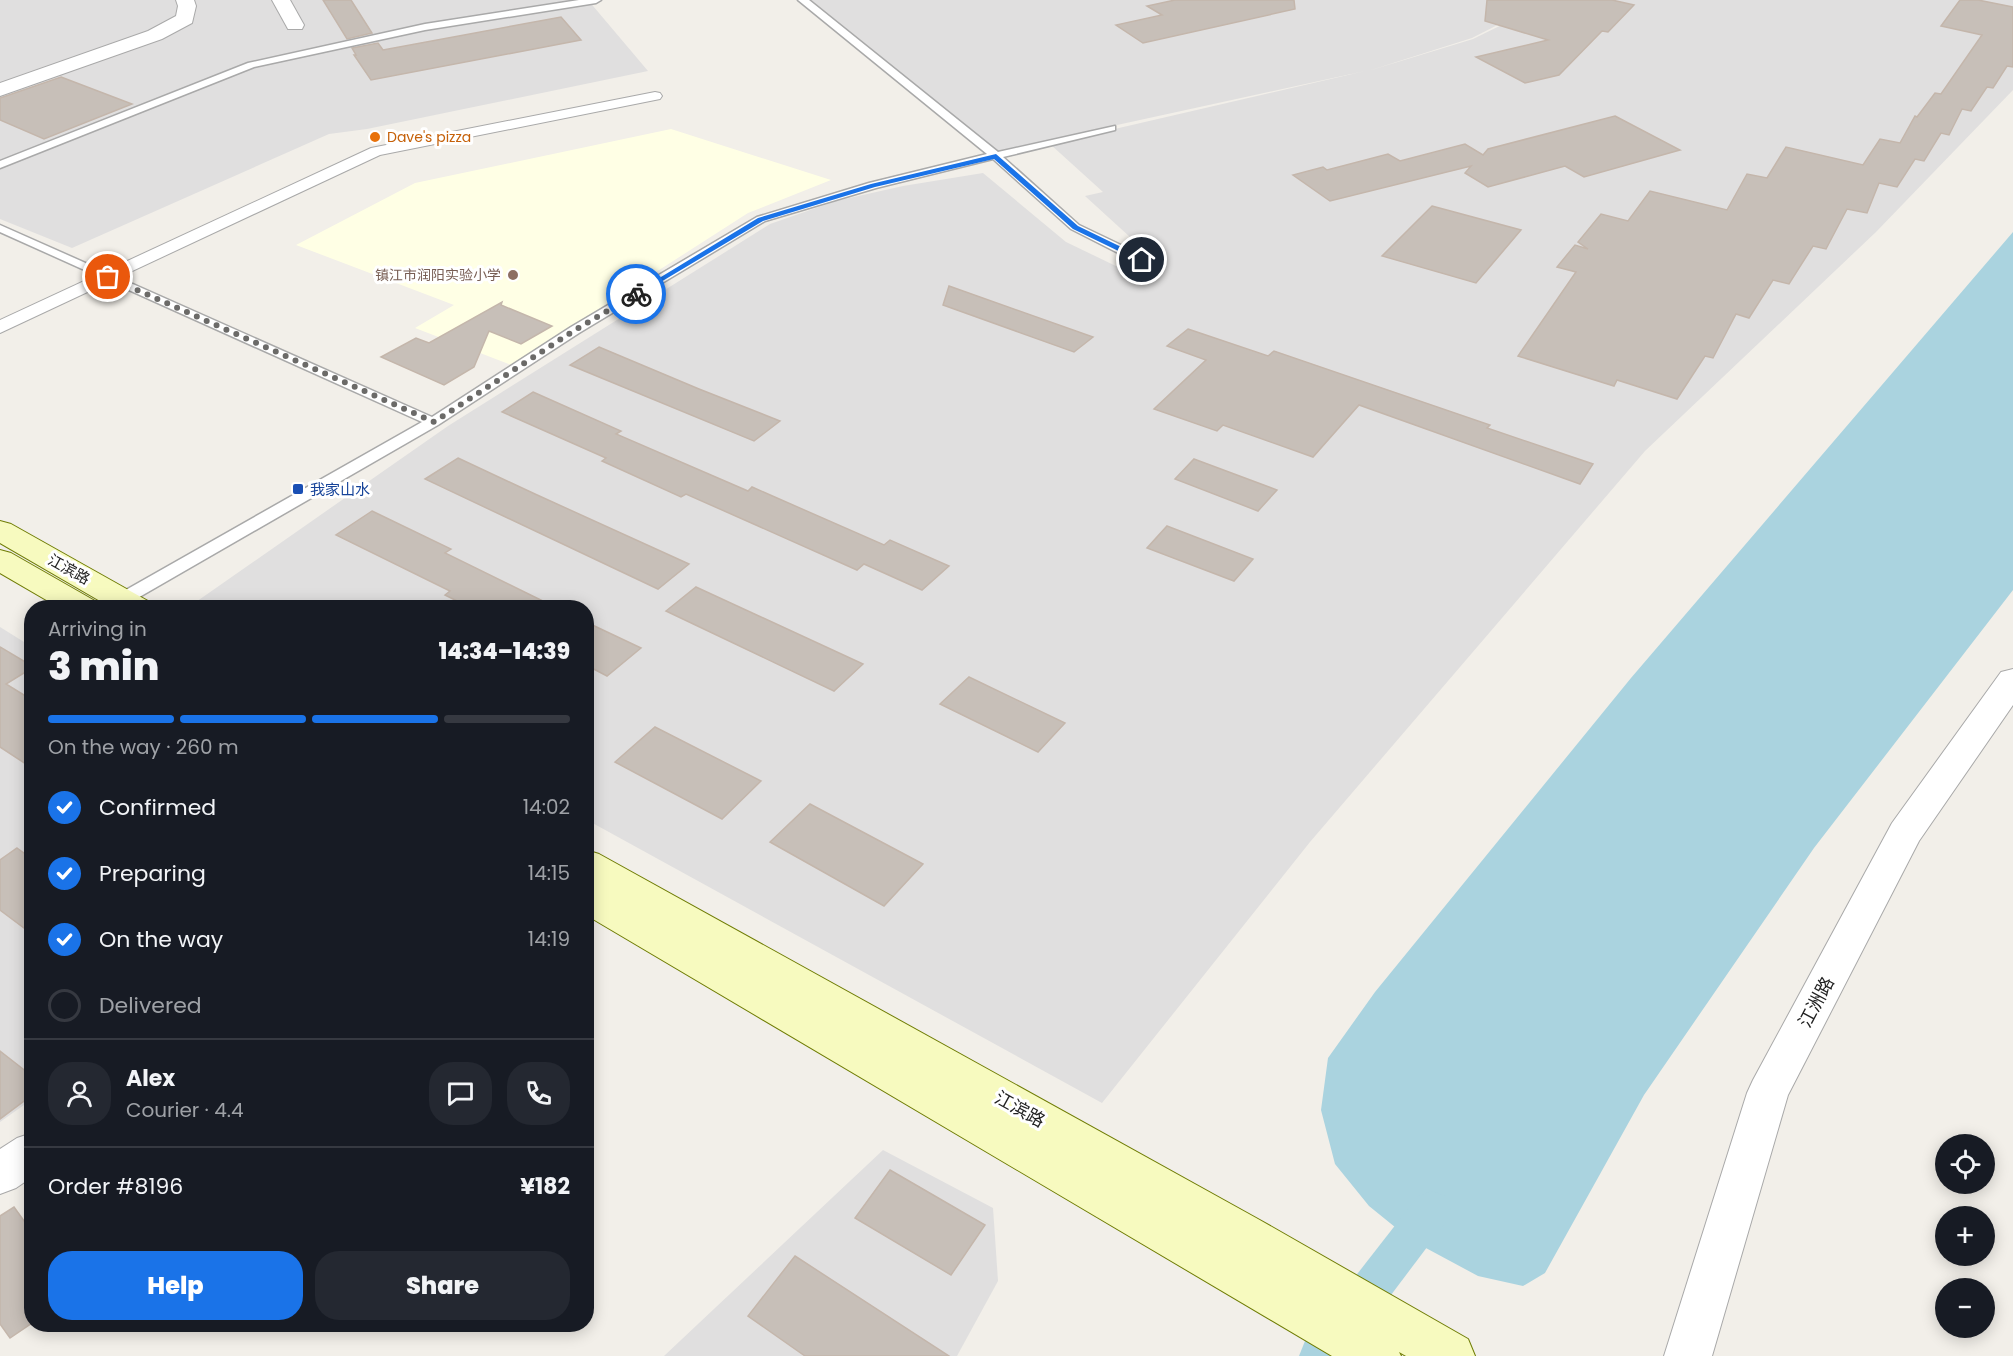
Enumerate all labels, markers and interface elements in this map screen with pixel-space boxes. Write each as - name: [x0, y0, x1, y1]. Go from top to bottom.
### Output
- place label: Dave's pizza: [387, 127, 471, 147]
- marker: Dave's pizza: [368, 130, 382, 144]
- pin: [1116, 234, 1167, 285]
- icon: home: [1125, 243, 1158, 276]
- pin: [82, 251, 133, 302]
- icon: bag: [91, 260, 124, 293]
- courier: [606, 264, 666, 324]
- place label: 镇江市润阳实验小学: [375, 265, 501, 285]
- marker: 镇江市润阳实验小学: [506, 268, 520, 282]
- icon: bike: [620, 278, 653, 311]
- place label: 我家山水: [310, 479, 370, 500]
- marker: 我家山水: [291, 482, 305, 496]
- street label: 江滨路: [44, 549, 94, 589]
- text: Arriving in: [48, 615, 147, 643]
- text: 14:34–14:39: [439, 636, 570, 667]
- text: 3 min: [48, 639, 160, 694]
- text: On the way · 260 m: [48, 733, 238, 761]
- icon: check: [48, 791, 81, 824]
- text: Confirmed: [99, 792, 216, 823]
- text: 14:02: [523, 793, 570, 821]
- icon: check: [48, 857, 81, 890]
- text: Preparing: [99, 858, 206, 889]
- text: 14:15: [528, 859, 570, 887]
- icon: check: [48, 923, 81, 956]
- text: On the way: [99, 924, 223, 955]
- text: 14:19: [528, 925, 570, 953]
- street label: 江洲路: [1792, 972, 1840, 1032]
- text: Delivered: [99, 990, 202, 1021]
- button: person: [48, 1062, 111, 1125]
- button: chat: [429, 1062, 492, 1125]
- button: phone: [507, 1062, 570, 1125]
- text: Alex: [126, 1063, 175, 1094]
- street label: 江滨路: [990, 1085, 1050, 1133]
- text: Courier · 4.4: [126, 1096, 244, 1124]
- map controls: [1935, 1134, 1995, 1338]
- button: locate: [1935, 1134, 1995, 1194]
- text: Order #8196: [48, 1171, 183, 1202]
- text: ¥182: [520, 1171, 570, 1202]
- button: +: [1935, 1206, 1995, 1266]
- button: Help: [48, 1251, 303, 1320]
- button: Share: [315, 1251, 570, 1320]
- button: −: [1935, 1278, 1995, 1338]

